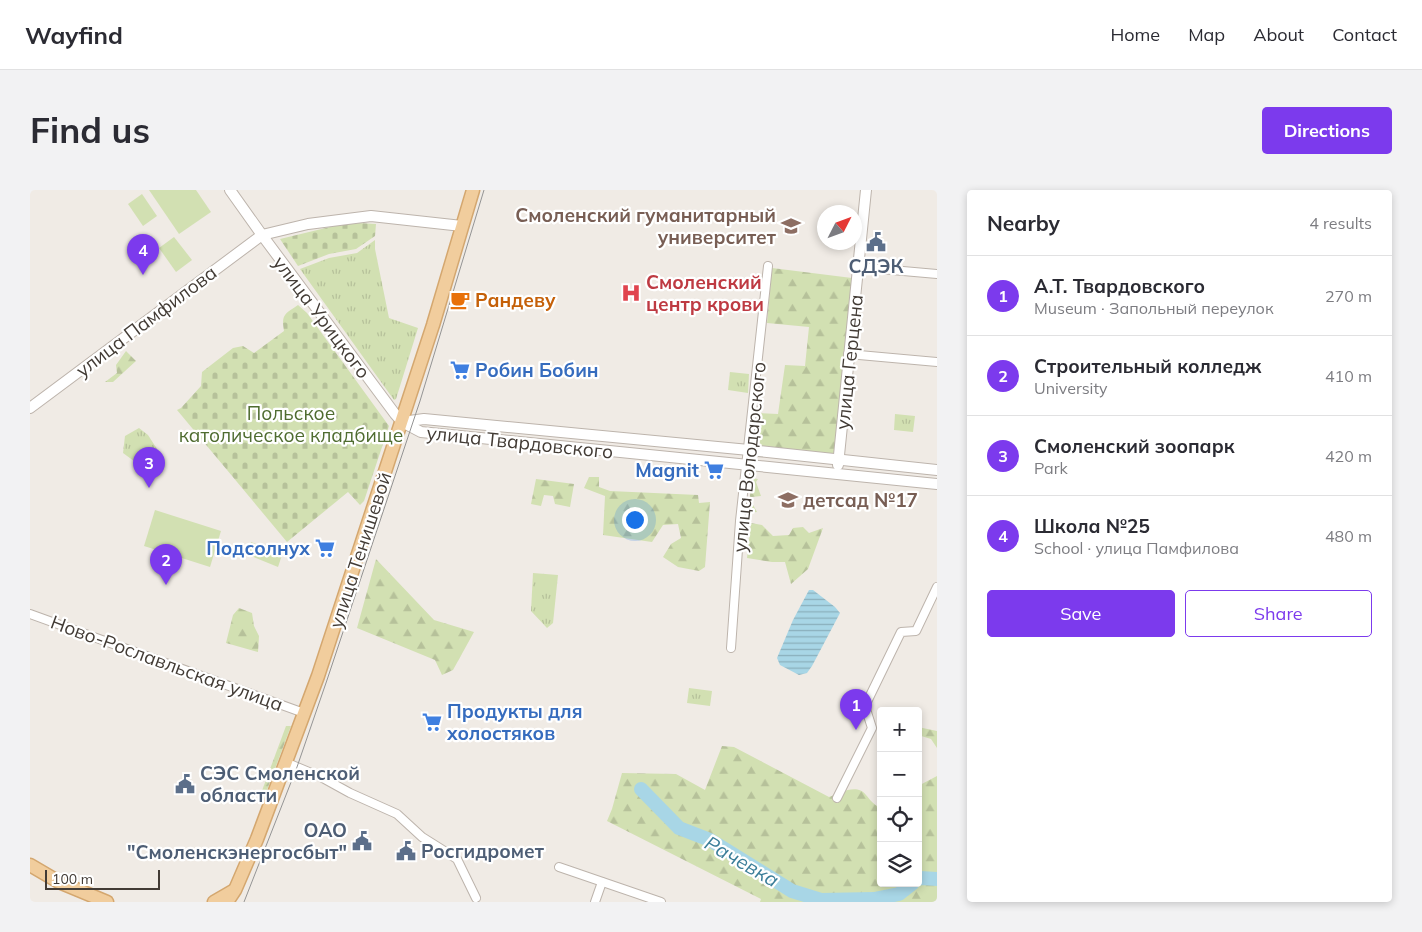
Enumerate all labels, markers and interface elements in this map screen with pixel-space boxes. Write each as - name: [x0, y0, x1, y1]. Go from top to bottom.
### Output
- text: Wayfind: [25, 20, 123, 50]
- text: Home: [1110, 23, 1160, 46]
- text: Map: [1188, 23, 1225, 46]
- text: About: [1253, 23, 1304, 46]
- text: Contact: [1332, 23, 1397, 46]
- button: Directions: [1262, 107, 1392, 154]
- text: Find us: [30, 108, 150, 152]
- place label: Смоленский гуманитарный университет: [515, 203, 777, 249]
- north arrow: [817, 205, 862, 250]
- text: Nearby: [987, 210, 1060, 236]
- text: 4 results: [1309, 213, 1372, 233]
- school or university icon: Смоленский гуманитарный университет: [780, 215, 802, 237]
- public building icon: СДЭК: [865, 231, 887, 253]
- pin: 4: [127, 234, 159, 275]
- street label: улица Урицкого: [268, 251, 376, 383]
- place label: СДЭК: [849, 254, 904, 278]
- street label: улица Памфилова: [71, 260, 221, 382]
- place label: Смоленский центр крови: [646, 270, 764, 316]
- text: А.Т. Твардовского: [1034, 274, 1205, 298]
- hospital icon: Смоленский центр крови: [620, 282, 642, 304]
- text: 1: [998, 286, 1008, 306]
- text: 270 m: [1325, 286, 1372, 306]
- place label: Рандеву: [475, 288, 556, 312]
- cafe icon: Рандеву: [449, 289, 471, 311]
- street label: улица Герцена: [830, 293, 868, 431]
- text: Museum · Запольный переулок: [1034, 298, 1274, 318]
- text: Строительный колледж: [1034, 354, 1261, 378]
- place label: Робин Бобин: [475, 358, 599, 382]
- supermarket icon: Робин Бобин: [449, 359, 471, 381]
- street label: улица Володарского: [727, 361, 771, 553]
- text: 2: [998, 366, 1008, 386]
- text: 410 m: [1325, 366, 1372, 386]
- text: University: [1034, 378, 1108, 398]
- park label: Польское католическое кладбище: [179, 401, 403, 447]
- street label: улица Твардовского: [425, 420, 615, 464]
- text: Смоленский зоопарк: [1034, 434, 1235, 458]
- text: 3: [998, 446, 1008, 466]
- text: 420 m: [1325, 446, 1372, 466]
- pin: 3: [133, 447, 165, 488]
- place label: Magnit: [635, 458, 699, 482]
- text: Park: [1034, 458, 1068, 478]
- supermarket icon: Magnit: [703, 459, 725, 481]
- street label: улица Тенишевой: [323, 469, 397, 631]
- place label: детсад №17: [803, 488, 918, 512]
- school or university icon: детсад №17: [777, 489, 799, 511]
- your location: [622, 507, 648, 533]
- text: Школа №25: [1034, 514, 1150, 538]
- text: 4: [998, 526, 1008, 546]
- text: 480 m: [1325, 526, 1372, 546]
- place label: Подсолнух: [206, 536, 310, 560]
- supermarket icon: Подсолнух: [314, 537, 336, 559]
- text: School · улица Памфилова: [1034, 538, 1239, 558]
- pin: 2: [150, 544, 182, 585]
- button: Save: [987, 590, 1175, 637]
- button: Share: [1185, 590, 1372, 637]
- street label: Ново-Рославльская улица: [48, 610, 286, 716]
- pin: 1: [840, 689, 872, 730]
- place label: Продукты для холостяков: [446, 699, 583, 745]
- map controls: [877, 707, 922, 887]
- button: +: [877, 707, 922, 752]
- supermarket icon: Продукты для холостяков: [421, 711, 443, 733]
- button: −: [877, 752, 922, 797]
- place label: СЭС Смоленской области: [200, 761, 360, 807]
- public building icon: СЭС Смоленской области: [174, 773, 196, 795]
- button: locate: [877, 797, 922, 842]
- place label: ОАО "Смоленскэнергосбыт": [127, 818, 347, 864]
- public building icon: ОАО "Смоленскэнергосбыт": [351, 830, 373, 852]
- water label: Рачевка: [700, 830, 784, 892]
- place label: Росгидромет: [421, 839, 545, 863]
- public building icon: Росгидромет: [395, 840, 417, 862]
- button: layers: [877, 842, 922, 887]
- scale bar: [45, 867, 160, 890]
- text: 100 m: [52, 870, 93, 888]

